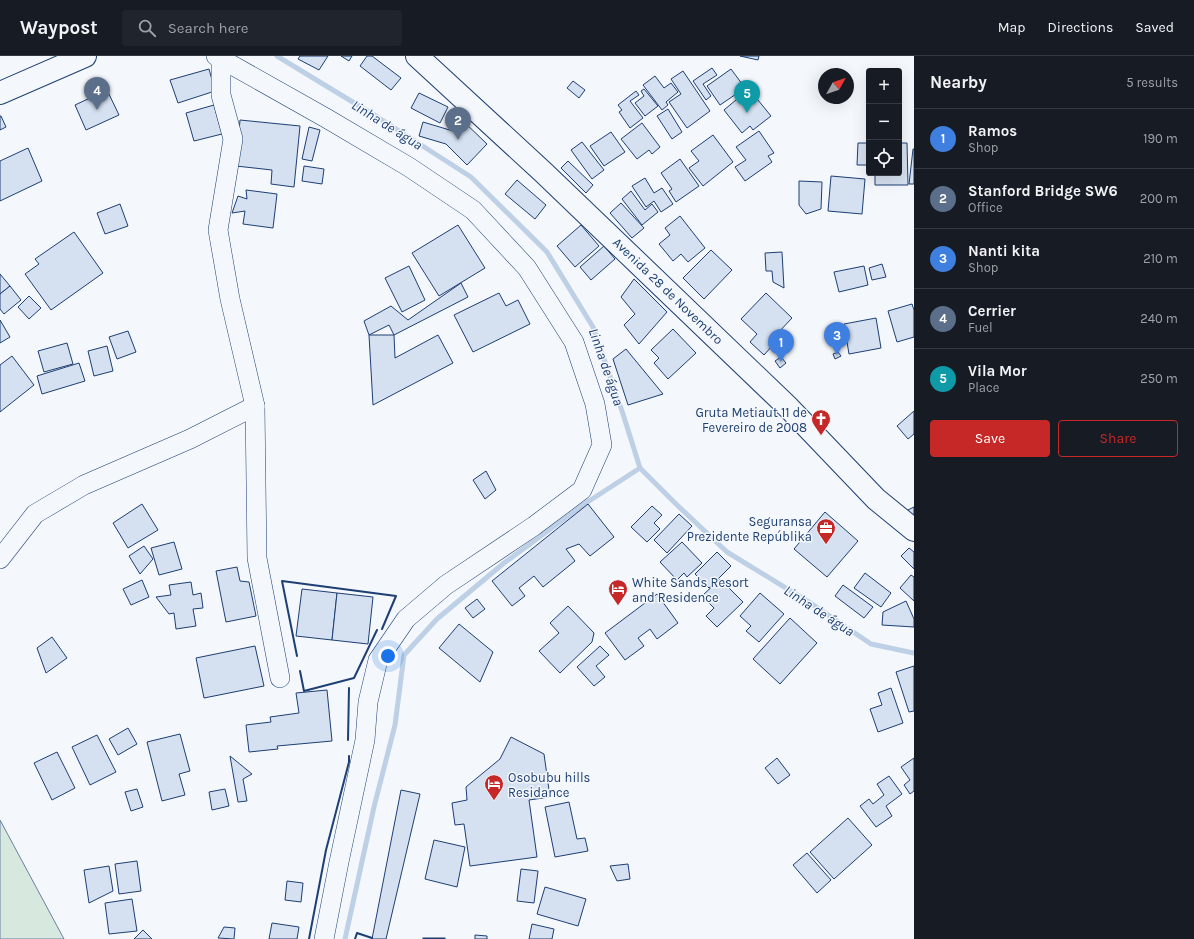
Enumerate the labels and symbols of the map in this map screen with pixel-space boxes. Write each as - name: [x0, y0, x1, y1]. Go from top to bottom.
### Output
- north arrow: [818, 68, 854, 104]
- pin: 4: [84, 77, 110, 110]
- pin: 5: [734, 80, 760, 113]
- water label: Linha de água: [348, 96, 426, 154]
- pin: 2: [445, 107, 471, 140]
- street label: Avenida 28 de Novembro: [610, 235, 726, 347]
- pin: 3: [824, 322, 850, 355]
- water label: Linha de água: [585, 326, 627, 408]
- pin: 1: [768, 329, 794, 362]
- place label: Gruta Metiaut 11 de Fevereiro de 2008: [695, 405, 807, 435]
- church icon: Gruta Metiaut 11 de Fevereiro de 2008: [810, 408, 832, 436]
- place label: Seguransa Prezidente Repúblika: [687, 514, 812, 544]
- office icon: Seguransa Prezidente Repúblika: [815, 517, 837, 545]
- place label: White Sands Resort and Residence: [632, 575, 749, 605]
- hotel icon: White Sands Resort and Residence: [607, 578, 629, 606]
- water label: Linha de água: [781, 582, 857, 640]
- your location: [378, 646, 398, 666]
- place label: Osobubu hills Residance: [508, 770, 591, 800]
- hotel icon: Osobubu hills Residance: [483, 773, 505, 801]

